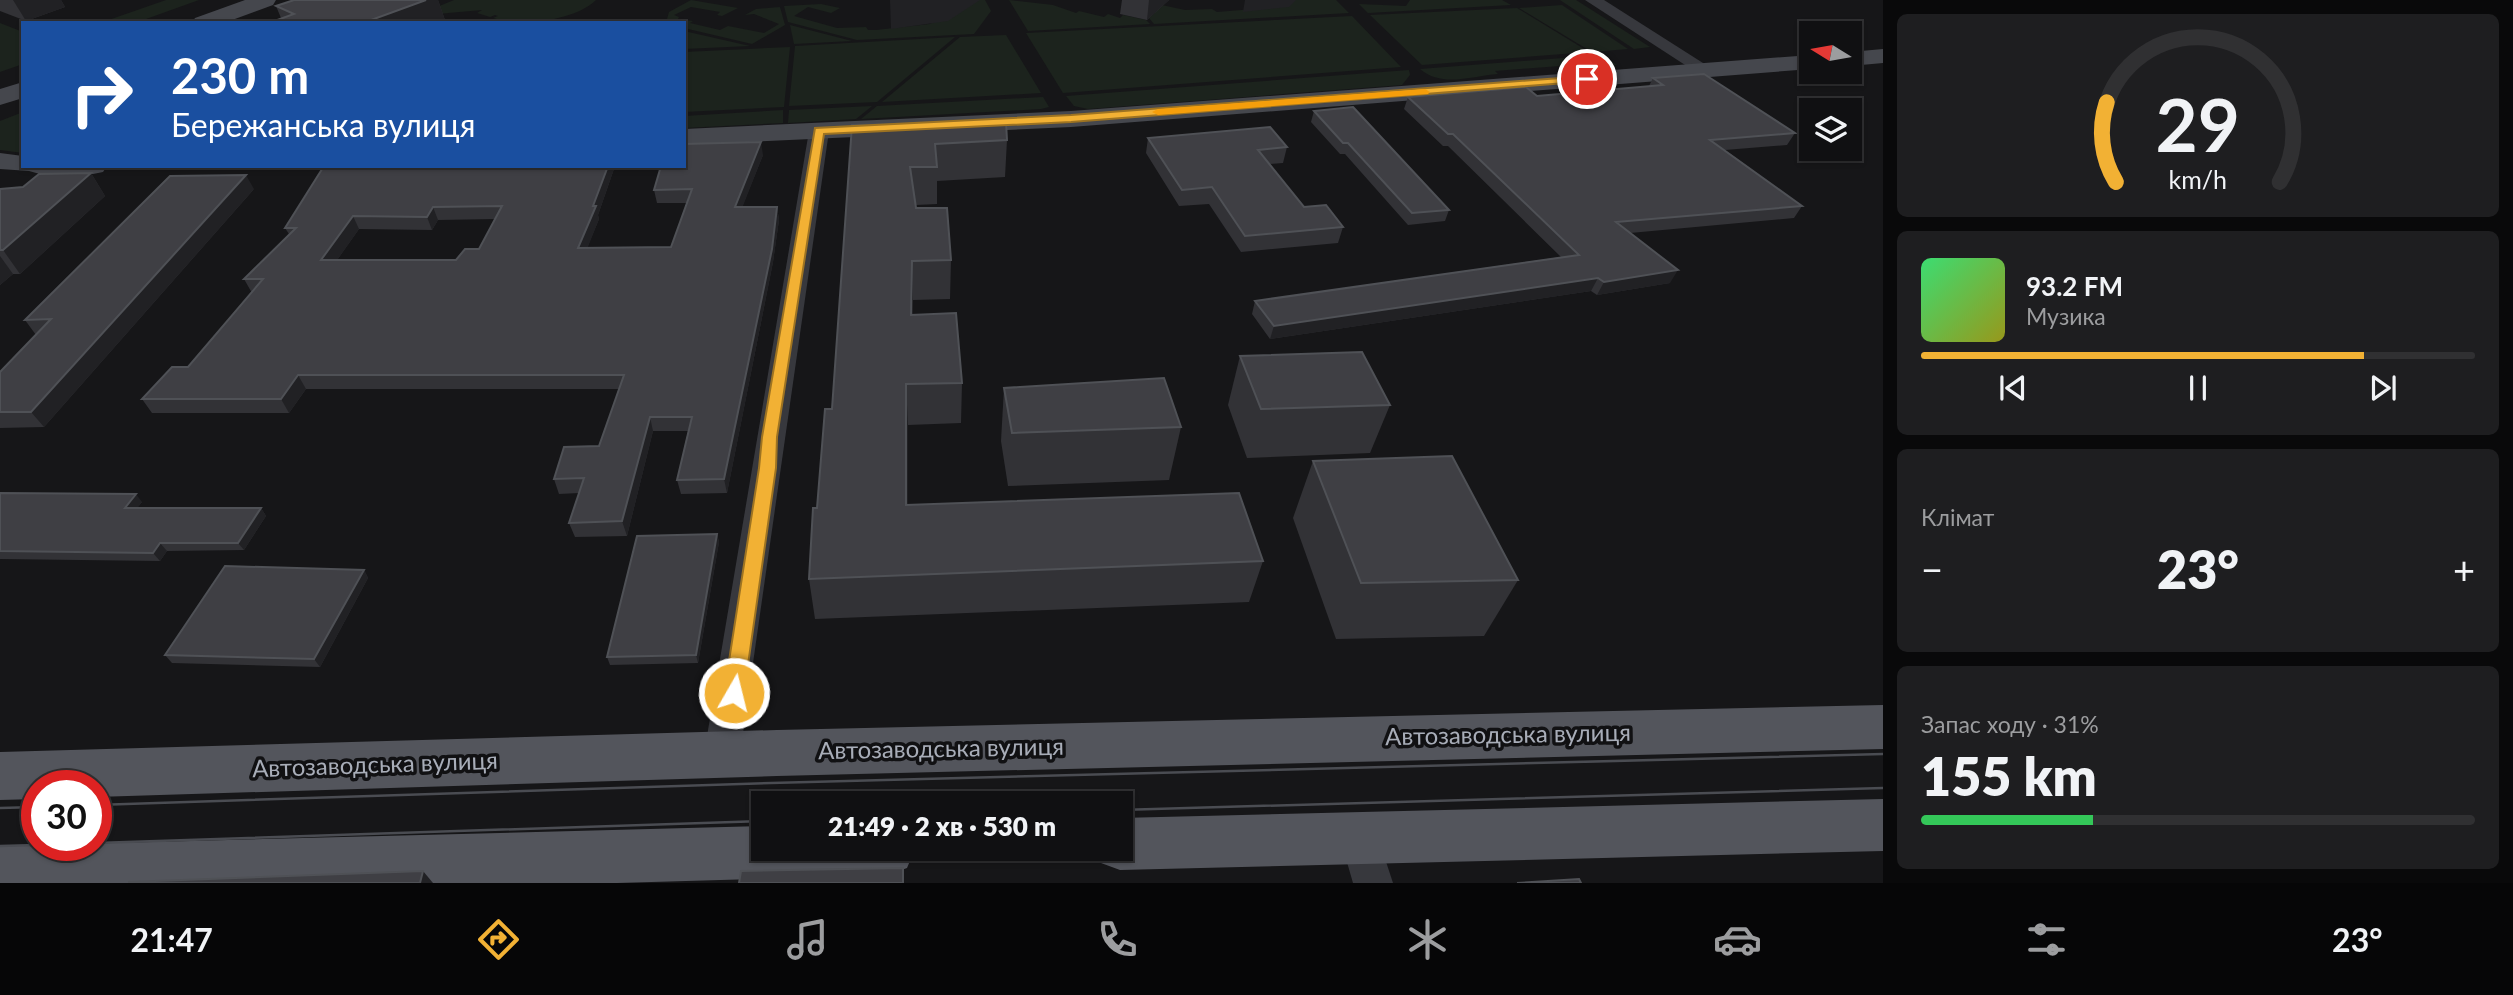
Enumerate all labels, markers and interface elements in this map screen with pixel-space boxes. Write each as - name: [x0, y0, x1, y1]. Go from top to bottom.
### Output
- north arrow: [1799, 21, 1862, 84]
- map controls: [1799, 21, 1862, 161]
- text: 230 m: [171, 46, 309, 104]
- icon: right: [56, 49, 147, 140]
- pin: [1557, 49, 1617, 109]
- icon: arrive: [1568, 60, 1606, 98]
- text: 29: [2156, 80, 2240, 168]
- button: layers: [1799, 98, 1862, 161]
- text: Бережанська вулиця: [171, 105, 475, 144]
- text: km/h: [2169, 163, 2227, 193]
- text: 93.2 FM: [2026, 270, 2123, 302]
- text: Музика: [2026, 302, 2106, 330]
- icon: previous: [1994, 369, 2032, 407]
- icon: pause: [2179, 369, 2217, 407]
- icon: next: [2364, 369, 2402, 407]
- text: Клімат: [1921, 503, 1994, 531]
- text: 23°: [2157, 538, 2239, 600]
- text: −: [1921, 546, 1943, 592]
- text: +: [2453, 546, 2475, 592]
- position arrow: [697, 656, 771, 730]
- text: Запас ходу · 31%: [1921, 710, 2099, 738]
- street label: Автозаводська вулиця: [1385, 717, 1631, 750]
- street label: Автозаводська вулиця: [818, 731, 1064, 764]
- street label: Автозаводська вулиця: [252, 745, 498, 782]
- text: 155 km: [1921, 745, 2097, 807]
- speed limit sign: 30: [21, 770, 112, 861]
- text: 21:49 · 2 хв · 530 m: [828, 810, 1056, 842]
- icon: directions: [474, 915, 523, 964]
- icon: music: [783, 915, 832, 964]
- icon: phone: [1093, 915, 1142, 964]
- icon: climate: [1403, 915, 1452, 964]
- icon: car: [1713, 915, 1762, 964]
- icon: filters: [2022, 915, 2071, 964]
- text: 21:47: [130, 920, 213, 959]
- text: 23°: [2332, 920, 2383, 959]

